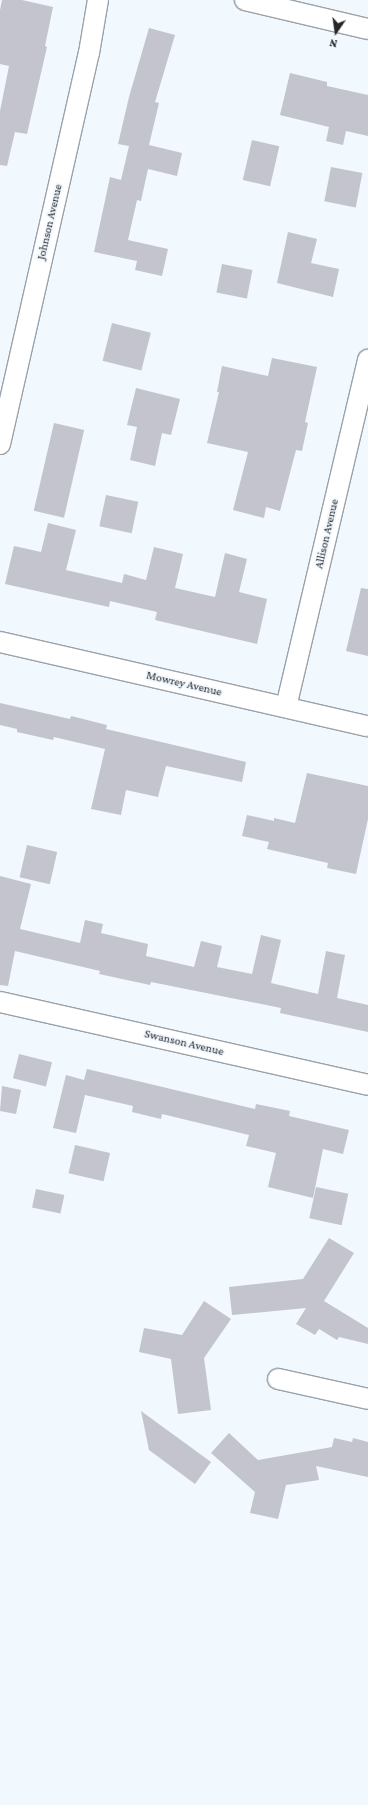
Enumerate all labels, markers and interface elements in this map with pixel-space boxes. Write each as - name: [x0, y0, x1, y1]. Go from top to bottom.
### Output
- north arrow: [316, 12, 356, 52]
- text: N: [328, 37, 338, 50]
- street label: Johnson Avenue: [34, 183, 66, 261]
- street label: Allison Avenue: [312, 498, 342, 570]
- street label: Mowrey Avenue: [145, 668, 223, 700]
- street label: Swanson Avenue: [143, 1027, 225, 1059]

